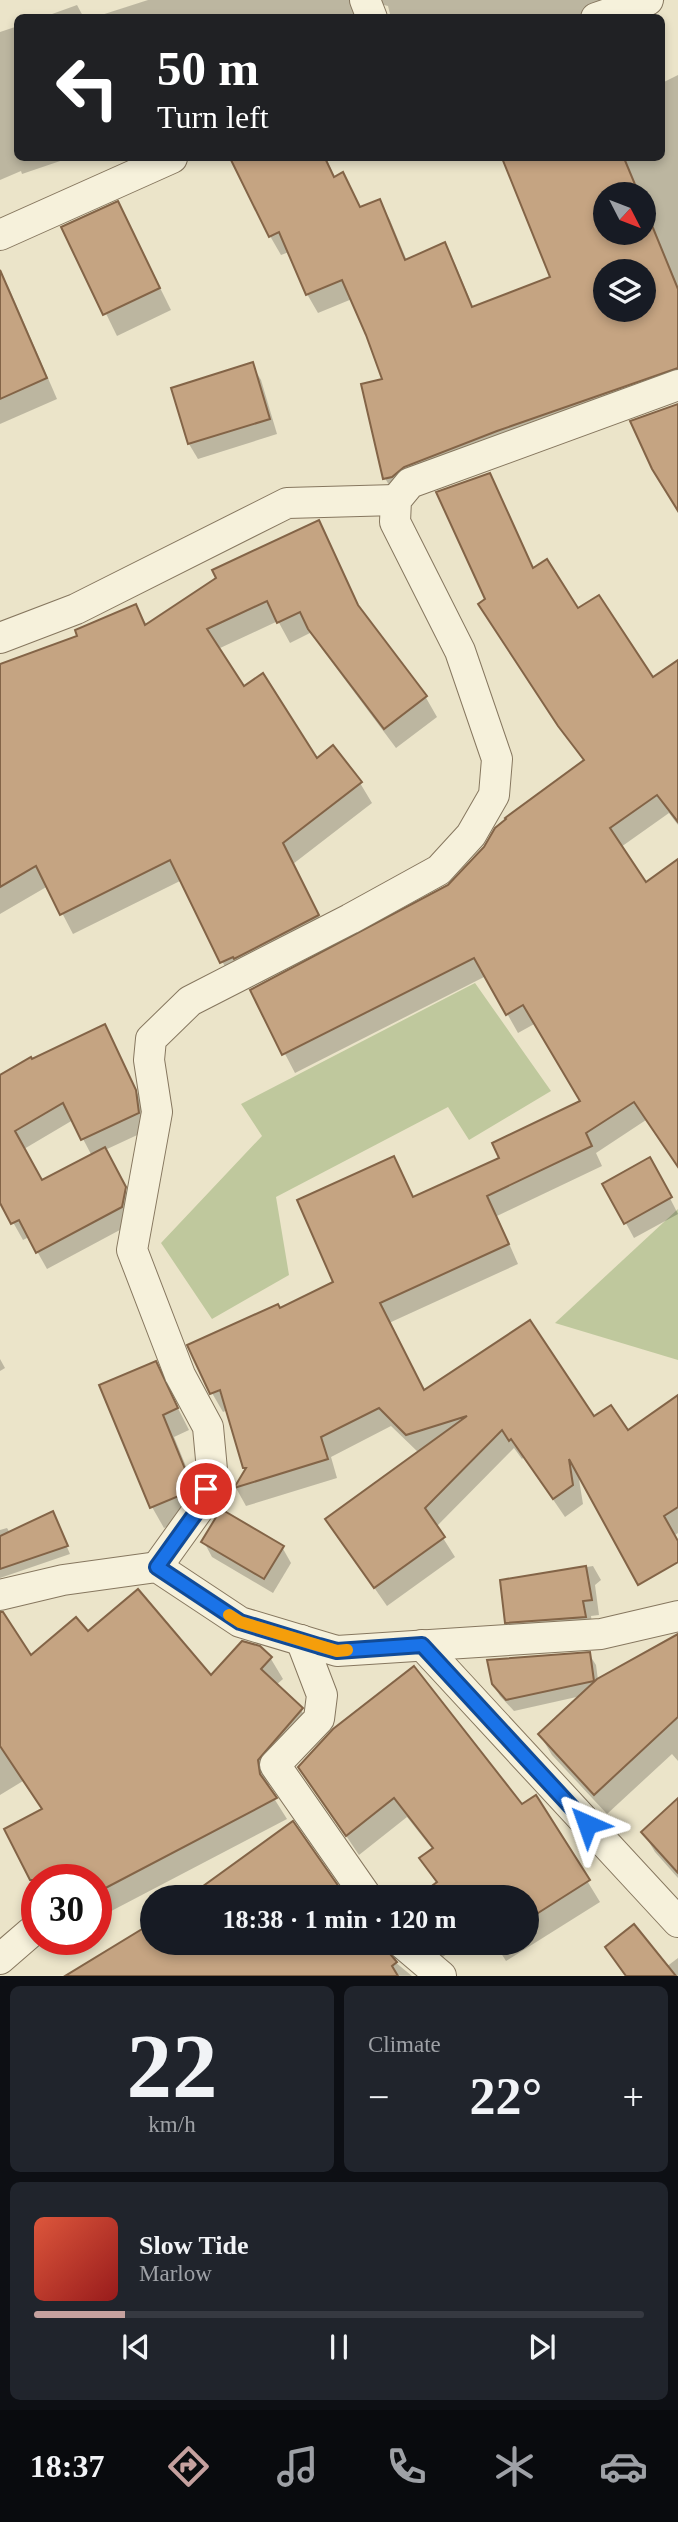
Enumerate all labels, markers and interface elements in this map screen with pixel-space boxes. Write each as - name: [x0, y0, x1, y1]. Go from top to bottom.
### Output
- text: 50 m: [157, 41, 259, 96]
- icon: left: [42, 42, 133, 133]
- text: Turn left: [157, 99, 269, 135]
- north arrow: [593, 182, 656, 245]
- map controls: [593, 182, 656, 322]
- button: layers: [593, 259, 656, 322]
- pin: [176, 1459, 236, 1519]
- icon: arrive: [187, 1470, 225, 1508]
- position arrow: [550, 1787, 624, 1861]
- speed limit sign: 30: [21, 1864, 112, 1955]
- text: 18:38 · 1 min · 120 m: [223, 1905, 457, 1934]
- text: 22: [127, 2016, 218, 2117]
- text: Climate: [368, 2032, 441, 2057]
- text: 22°: [470, 2068, 542, 2125]
- text: −: [368, 2076, 389, 2118]
- text: +: [623, 2076, 644, 2118]
- text: km/h: [148, 2112, 196, 2137]
- text: Slow Tide: [139, 2231, 249, 2260]
- text: Marlow: [139, 2261, 212, 2286]
- icon: previous: [117, 2328, 155, 2366]
- icon: pause: [320, 2328, 358, 2366]
- icon: next: [523, 2328, 561, 2366]
- icon: directions: [164, 2442, 213, 2491]
- icon: music: [273, 2442, 322, 2491]
- icon: phone: [382, 2442, 431, 2491]
- icon: climate: [490, 2442, 539, 2491]
- icon: car: [599, 2442, 648, 2491]
- text: 18:37: [30, 2448, 105, 2484]

